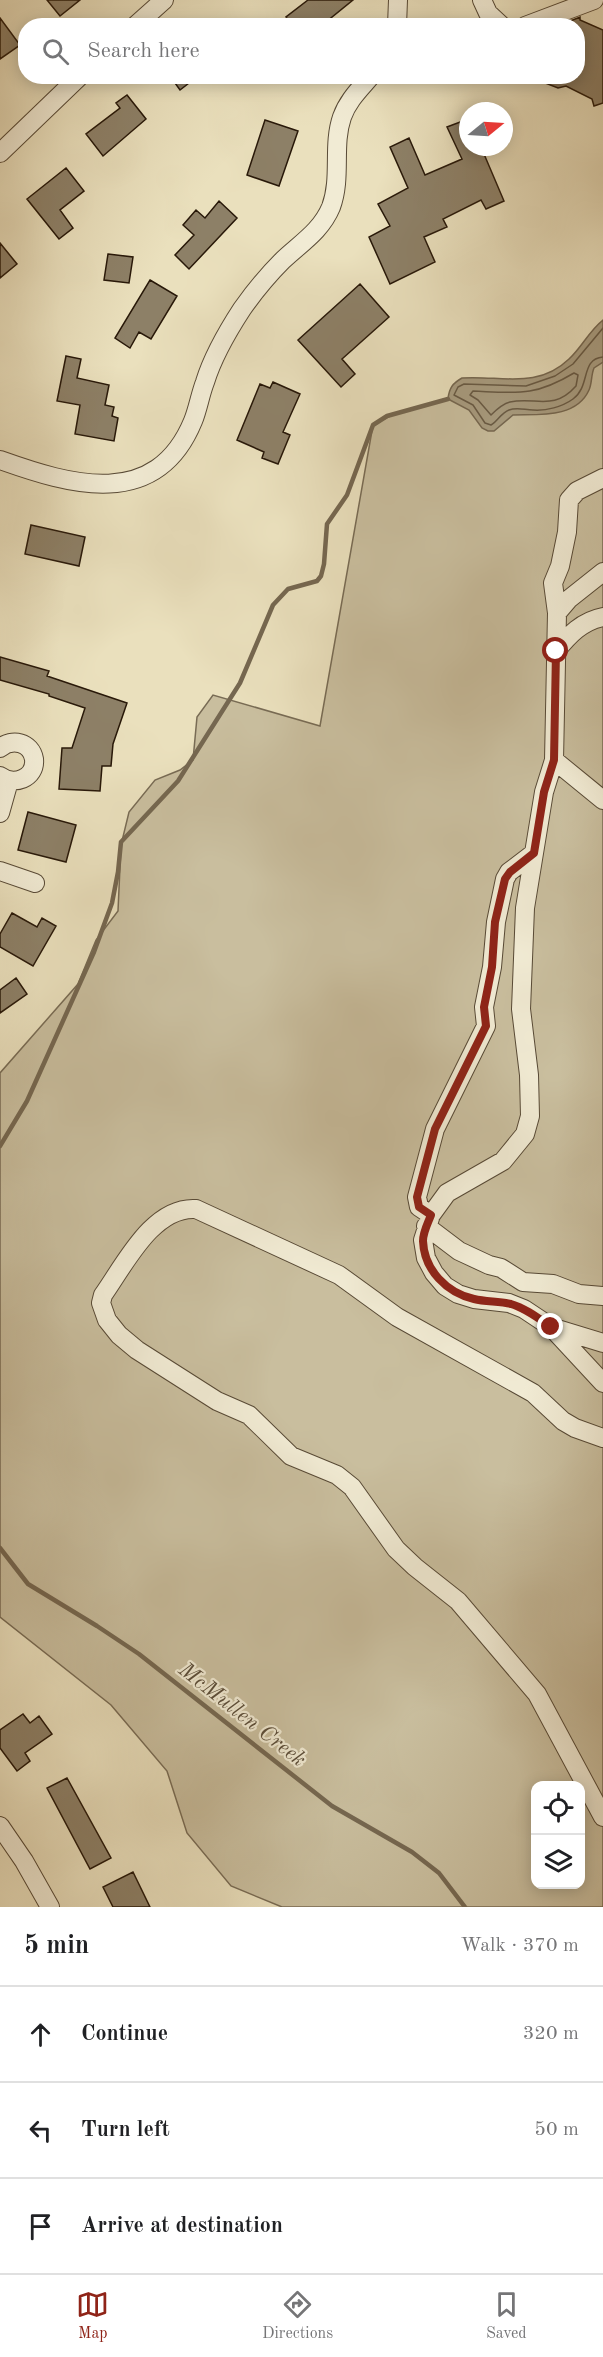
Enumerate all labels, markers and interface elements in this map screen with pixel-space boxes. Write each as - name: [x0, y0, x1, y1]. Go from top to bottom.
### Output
- search box: [18, 18, 585, 84]
- icon: search: [39, 35, 72, 68]
- text: Search here: [87, 40, 200, 62]
- north arrow: [459, 102, 513, 156]
- route start: [542, 637, 568, 663]
- route end: [537, 1313, 563, 1339]
- water label: McMullen Creek: [173, 1658, 310, 1771]
- map controls: [531, 1781, 585, 1889]
- button: locate: [531, 1781, 585, 1835]
- button: layers: [531, 1835, 585, 1889]
- text: 5 min: [24, 1933, 89, 1959]
- text: Walk · 370 m: [460, 1936, 579, 1956]
- icon: ahead: [24, 2018, 57, 2051]
- text: Continue: [81, 2023, 168, 2045]
- text: 320 m: [523, 2024, 579, 2044]
- icon: left: [24, 2114, 57, 2147]
- text: Turn left: [81, 2119, 170, 2141]
- text: 50 m: [534, 2120, 579, 2140]
- icon: arrive: [24, 2210, 57, 2243]
- text: Arrive at destination: [81, 2215, 283, 2237]
- tab: Map: [76, 2288, 109, 2344]
- tab: Directions: [262, 2288, 333, 2344]
- tab: Saved: [486, 2288, 527, 2344]

